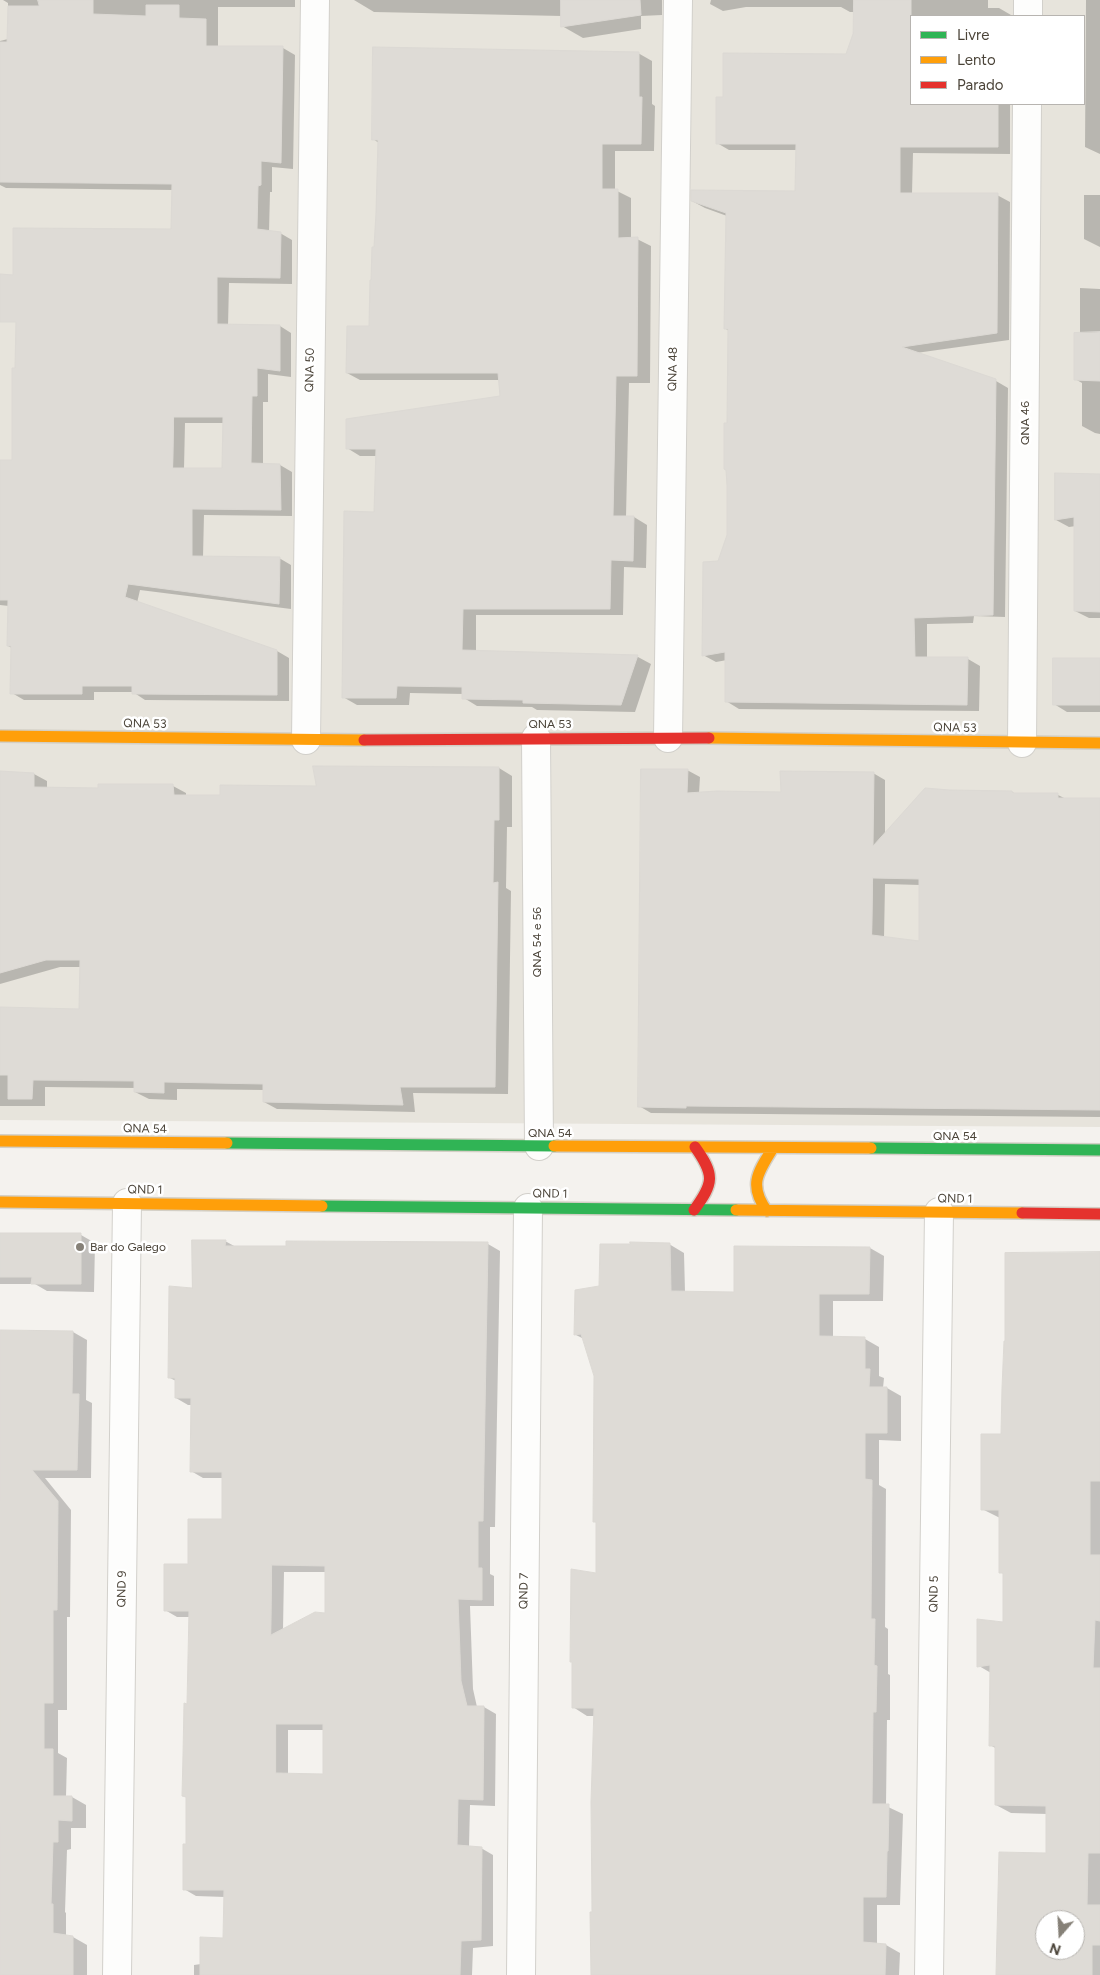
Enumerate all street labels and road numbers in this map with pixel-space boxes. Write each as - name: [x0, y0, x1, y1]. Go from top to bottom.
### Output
- street label: QNA 48: [665, 347, 681, 391]
- street label: QNA 50: [302, 348, 318, 392]
- street label: QNA 46: [1018, 401, 1032, 445]
- street label: QNA 53: [123, 716, 167, 732]
- street label: QNA 53: [528, 717, 572, 731]
- street label: QNA 53: [933, 720, 977, 736]
- street label: QNA 54 e 56: [530, 907, 544, 977]
- street label: QNA 54: [123, 1121, 167, 1137]
- street label: QNA 54: [528, 1126, 572, 1140]
- street label: QNA 54: [933, 1129, 977, 1143]
- street label: QND 1: [127, 1182, 163, 1198]
- street label: QND 1: [532, 1186, 568, 1202]
- street label: QND 1: [937, 1191, 973, 1207]
- street label: QND 9: [114, 1571, 130, 1607]
- street label: QND 7: [516, 1573, 532, 1609]
- street label: QND 5: [926, 1575, 942, 1613]

